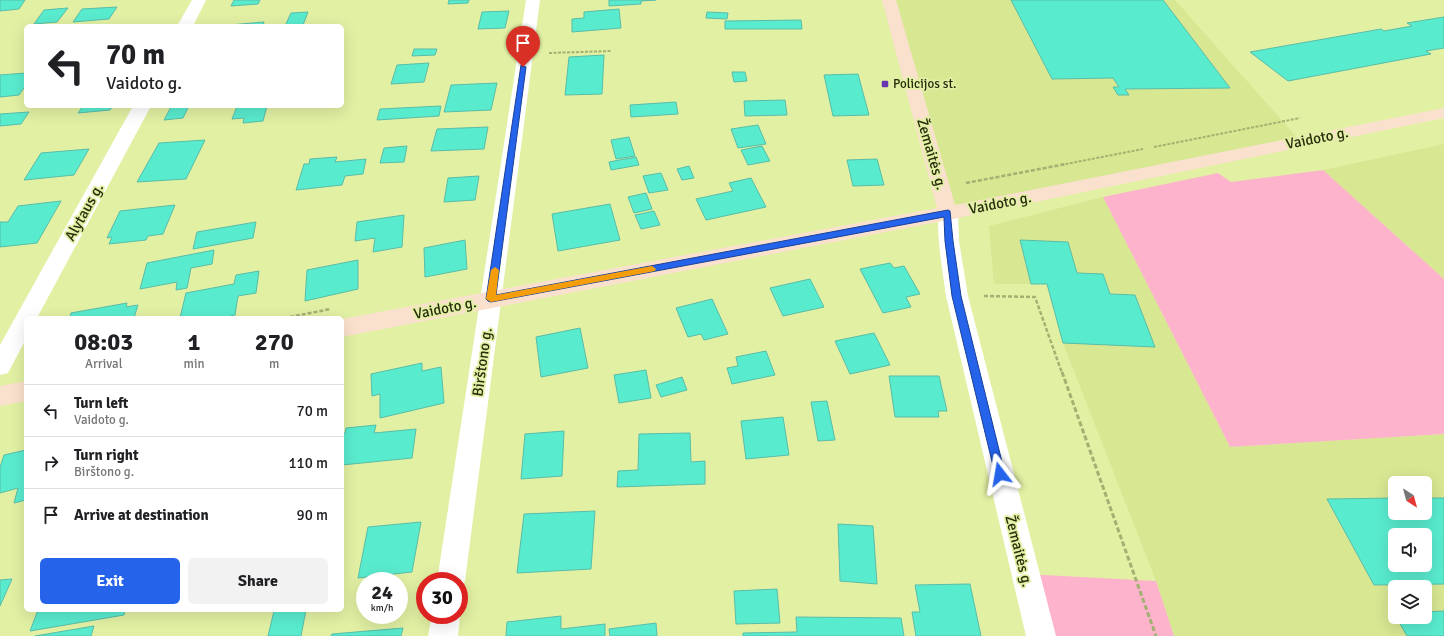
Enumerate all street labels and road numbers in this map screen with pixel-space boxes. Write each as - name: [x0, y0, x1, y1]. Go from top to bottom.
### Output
- street label: Žemaitės g.: [913, 116, 951, 192]
- street label: Vaidoto g.: [1284, 123, 1350, 153]
- street label: Alytaus g.: [61, 180, 107, 244]
- street label: Vaidoto g.: [967, 188, 1033, 218]
- street label: Vaidoto g.: [412, 293, 478, 323]
- street label: Birštono g.: [468, 326, 496, 398]
- street label: Žemaitės g.: [1001, 513, 1037, 589]

